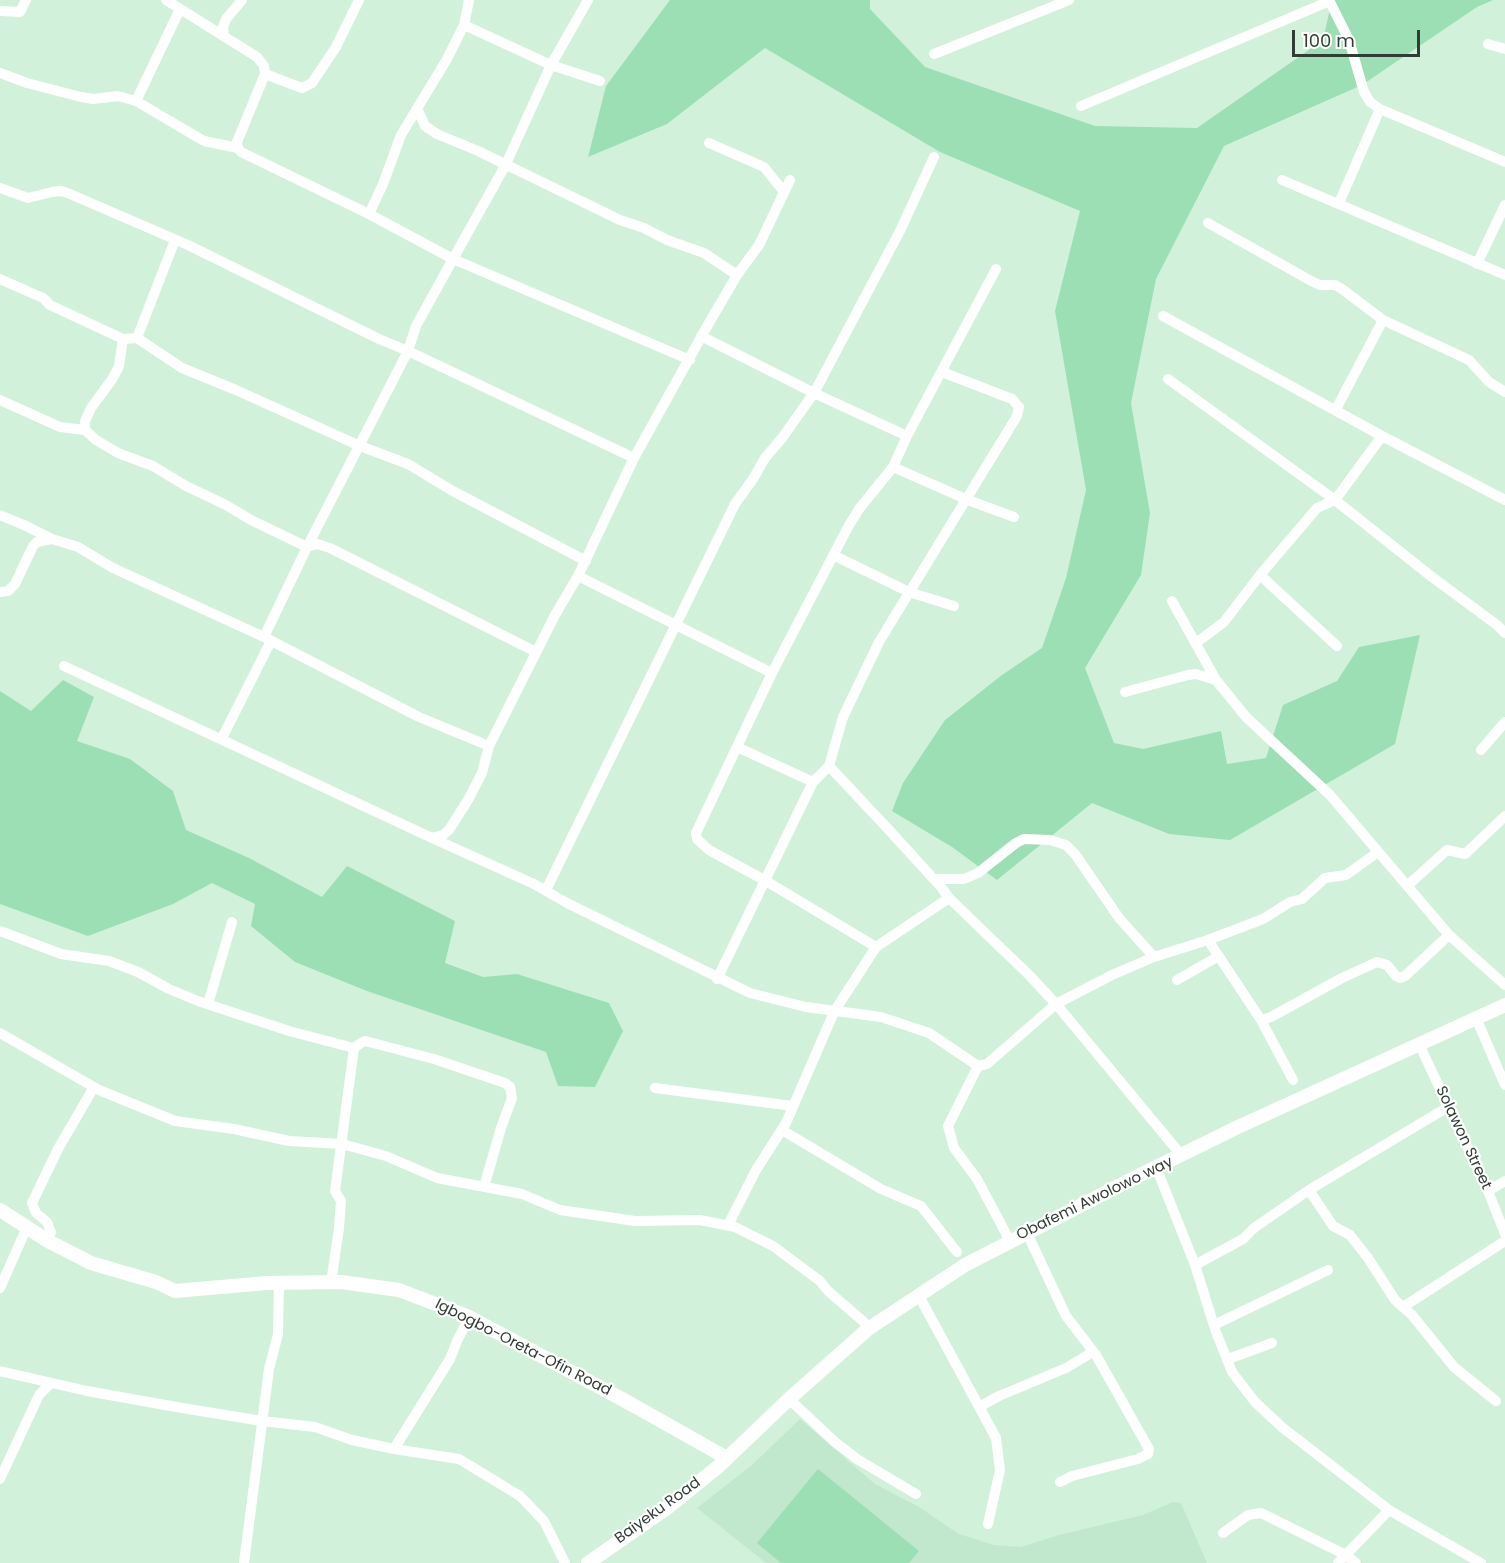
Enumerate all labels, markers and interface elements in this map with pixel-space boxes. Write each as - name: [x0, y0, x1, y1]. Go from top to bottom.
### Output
- scale bar: [1295, 18, 1422, 56]
- text: 100 m: [1303, 28, 1355, 53]
- street label: Solawon Street: [1431, 1084, 1495, 1192]
- street label: Obafemi Awolowo way: [1014, 1153, 1176, 1245]
- street label: Igbogbo-Oreta-Ofin Road: [432, 1296, 614, 1400]
- street label: Baiyeku Road: [612, 1474, 704, 1548]

